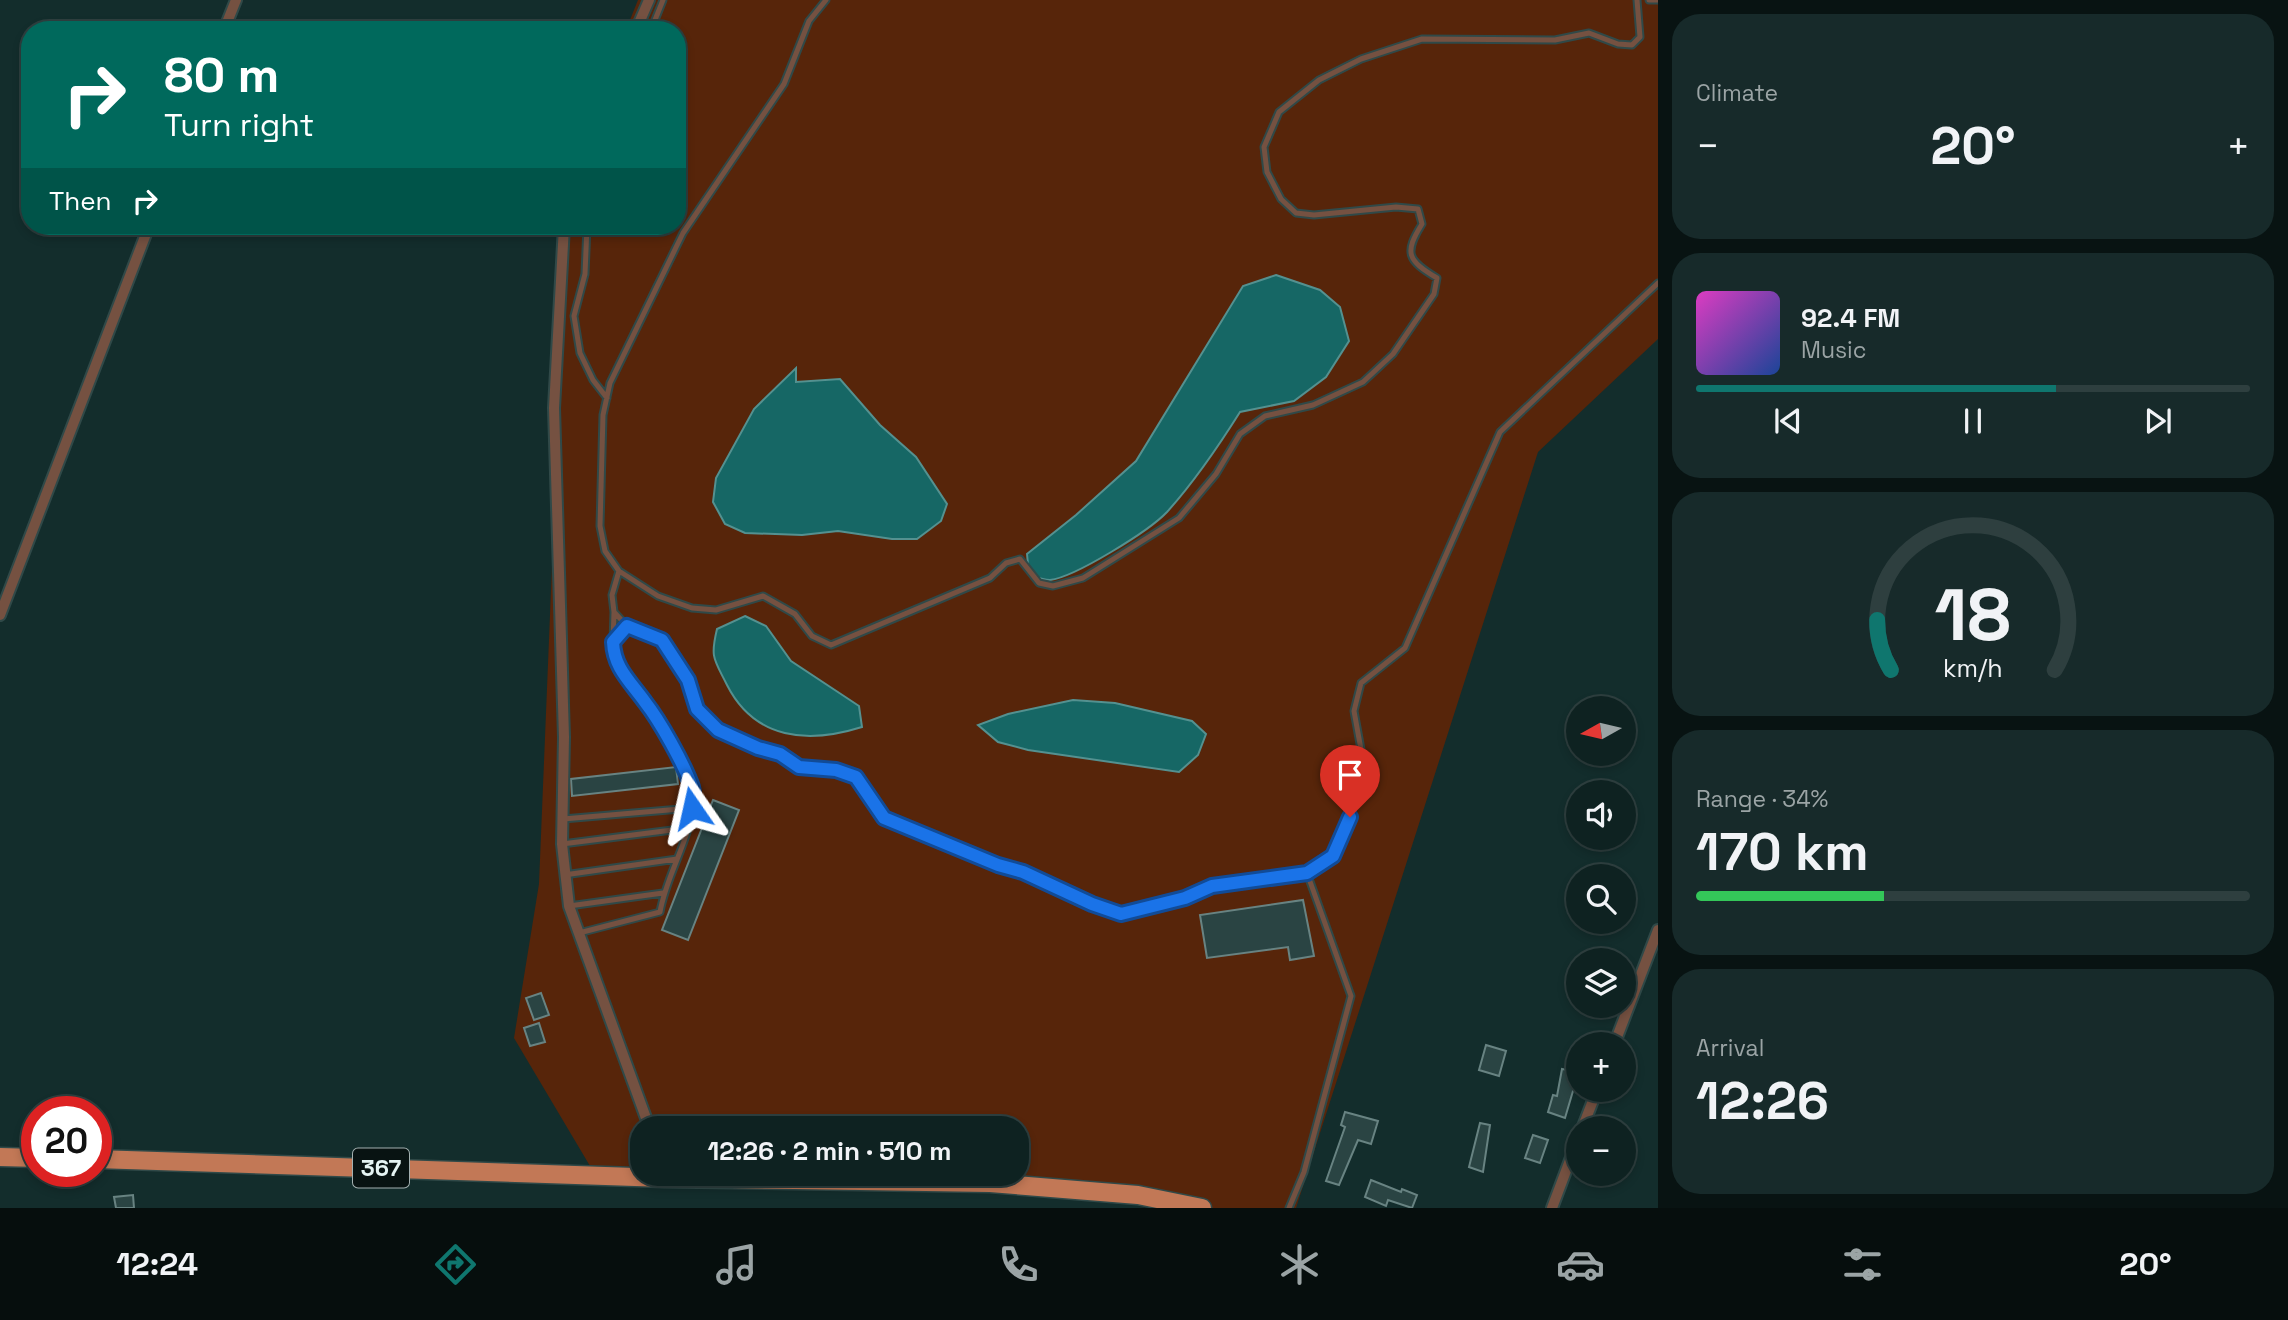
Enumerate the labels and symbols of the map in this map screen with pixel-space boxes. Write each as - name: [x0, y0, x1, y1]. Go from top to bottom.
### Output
- north arrow: [1566, 696, 1636, 766]
- pin: [1320, 745, 1380, 817]
- position arrow: [655, 771, 729, 845]
- speed limit sign: 20: [21, 1096, 112, 1187]
- road number: 367: [353, 1148, 409, 1188]

